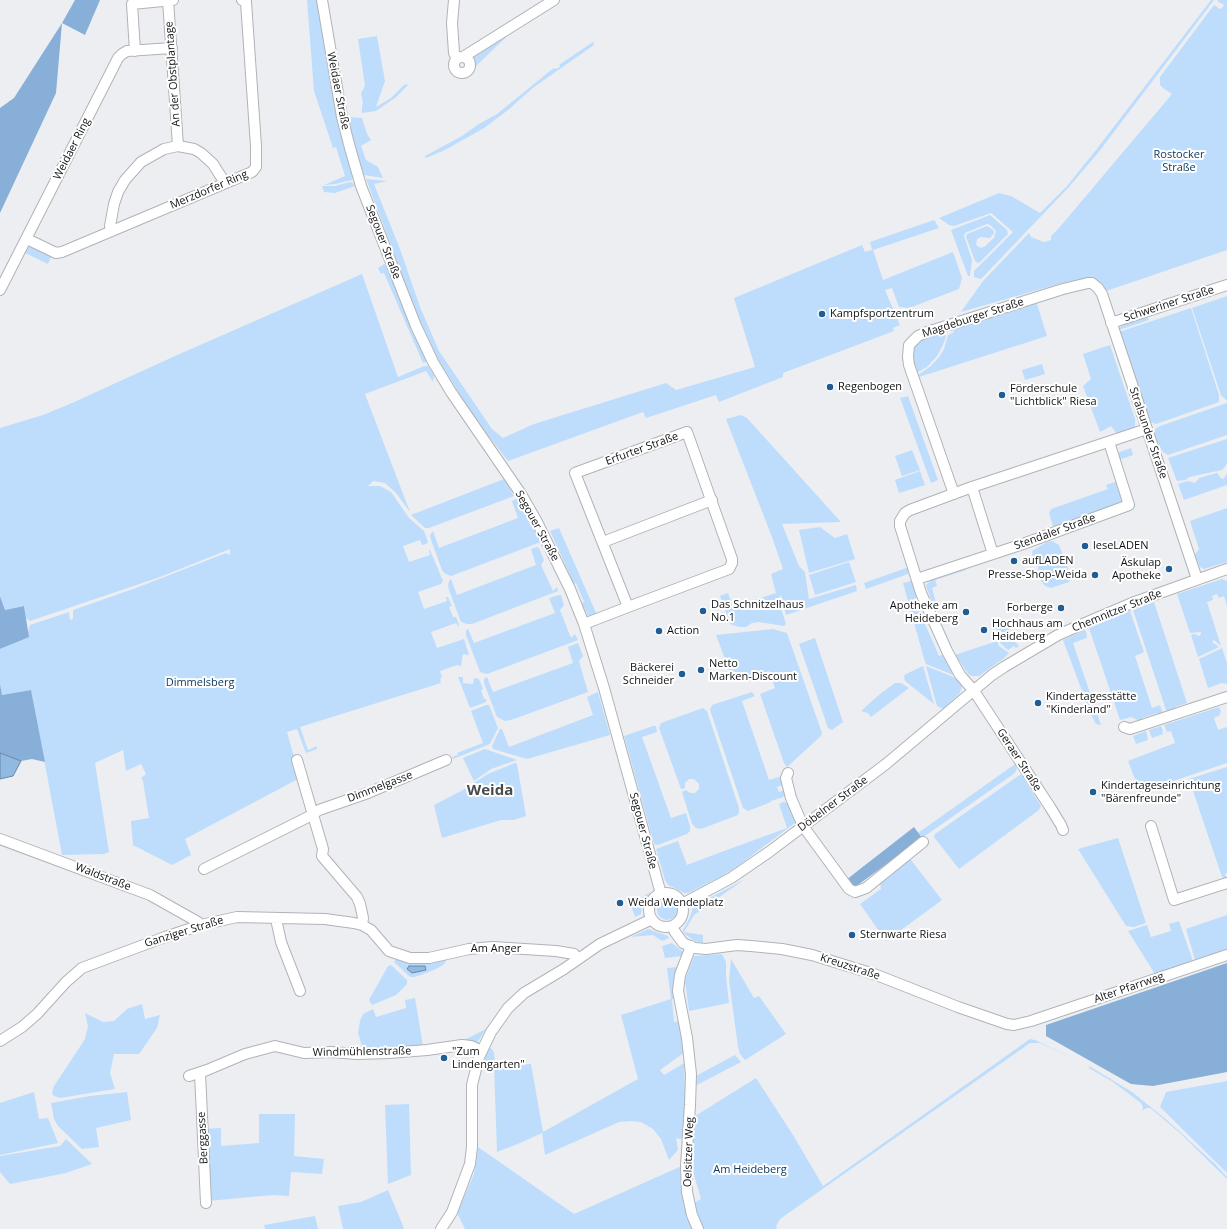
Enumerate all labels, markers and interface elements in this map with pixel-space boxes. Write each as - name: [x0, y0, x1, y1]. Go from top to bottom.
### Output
- street label: An der Obstplantage: [163, 21, 183, 127]
- street label: Weidaer Straße: [324, 51, 352, 131]
- street label: Weidaer Ring: [51, 116, 93, 182]
- park label: Rostocker Straße: [1154, 148, 1204, 174]
- street label: Merzdorfer Ring: [168, 168, 250, 212]
- street label: Segouer Straße: [363, 203, 403, 281]
- street label: Schweriner Straße: [1122, 283, 1216, 325]
- street label: Magdeburger Straße: [921, 295, 1025, 341]
- place label: Kampfsportzentrum: [830, 307, 934, 321]
- marker: Kampfsportzentrum: [817, 309, 827, 319]
- place label: Regenbogen: [838, 380, 902, 394]
- marker: Regenbogen: [825, 382, 835, 392]
- place label: Förderschule "Lichtblick" Riesa: [1010, 382, 1097, 408]
- street label: Stralsunder Straße: [1126, 386, 1170, 480]
- marker: Förderschule "Lichtblick" Riesa: [997, 390, 1007, 400]
- street label: Erfurter Straße: [604, 430, 680, 468]
- street label: Segouer Straße: [512, 488, 562, 564]
- street label: Stendaler Straße: [1013, 511, 1097, 553]
- place label: leseLADEN: [1093, 539, 1148, 553]
- marker: leseLADEN: [1080, 541, 1090, 551]
- place label: aufLADEN: [1022, 554, 1074, 568]
- marker: aufLADEN: [1009, 556, 1019, 566]
- place label: Äskulap Apotheke: [1112, 556, 1161, 582]
- marker: Äskulap Apotheke: [1164, 564, 1174, 574]
- place label: Presse-Shop-Weida: [988, 568, 1087, 582]
- marker: Presse-Shop-Weida: [1090, 570, 1100, 580]
- street label: Chemnitzer Straße: [1070, 587, 1164, 635]
- place label: Das Schnitzelhaus No.1: [711, 598, 804, 624]
- place label: Apotheke am Heideberg: [890, 599, 958, 625]
- place label: Forberge: [1007, 601, 1053, 615]
- marker: Forberge: [1056, 603, 1066, 613]
- marker: Das Schnitzelhaus No.1: [698, 606, 708, 616]
- marker: Apotheke am Heideberg: [961, 607, 971, 617]
- place label: Hochhaus am Heideberg: [992, 617, 1063, 643]
- place label: Action: [667, 624, 699, 638]
- marker: Hochhaus am Heideberg: [979, 625, 989, 635]
- marker: Action: [654, 626, 664, 636]
- place label: Netto Marken-Discount: [709, 657, 797, 683]
- place label: Bäckerei Schneider: [623, 661, 674, 687]
- marker: Netto Marken-Discount: [696, 665, 706, 675]
- marker: Bäckerei Schneider: [677, 669, 687, 679]
- park label: Dimmelsberg: [166, 676, 234, 690]
- place label: Kindertagesstätte "Kinderland": [1046, 690, 1136, 716]
- marker: Kindertagesstätte "Kinderland": [1033, 698, 1043, 708]
- street label: Geraer Straße: [994, 726, 1044, 794]
- street label: Dimmelgasse: [346, 769, 414, 805]
- street label: Döbelner Straße: [795, 773, 871, 835]
- place label: Kindertageseinrichtung "Bärenfreunde": [1101, 779, 1220, 805]
- district label: Weida: [467, 782, 513, 800]
- marker: Kindertageseinrichtung "Bärenfreunde": [1088, 787, 1098, 797]
- street label: Segouer Straße: [626, 791, 660, 871]
- street label: Waldstraße: [73, 860, 133, 894]
- place label: Weida Wendeplatz: [628, 896, 723, 910]
- marker: Weida Wendeplatz: [615, 898, 625, 908]
- street label: Ganziger Straße: [143, 914, 225, 950]
- place label: Sternwarte Riesa: [860, 928, 947, 942]
- marker: Sternwarte Riesa: [847, 930, 857, 940]
- street label: Am Anger: [471, 942, 521, 956]
- street label: Kreuzstraße: [818, 951, 882, 983]
- street label: Alter Pfarrweg: [1092, 970, 1166, 1006]
- street label: Windmühlenstraße: [313, 1045, 411, 1059]
- place label: "Zum Lindengarten": [452, 1045, 525, 1071]
- marker: "Zum Lindengarten": [439, 1053, 449, 1063]
- street label: Berggasse: [195, 1111, 211, 1165]
- street label: Oelsitzer Weg: [681, 1117, 697, 1187]
- park label: Am Heideberg: [713, 1163, 787, 1177]

